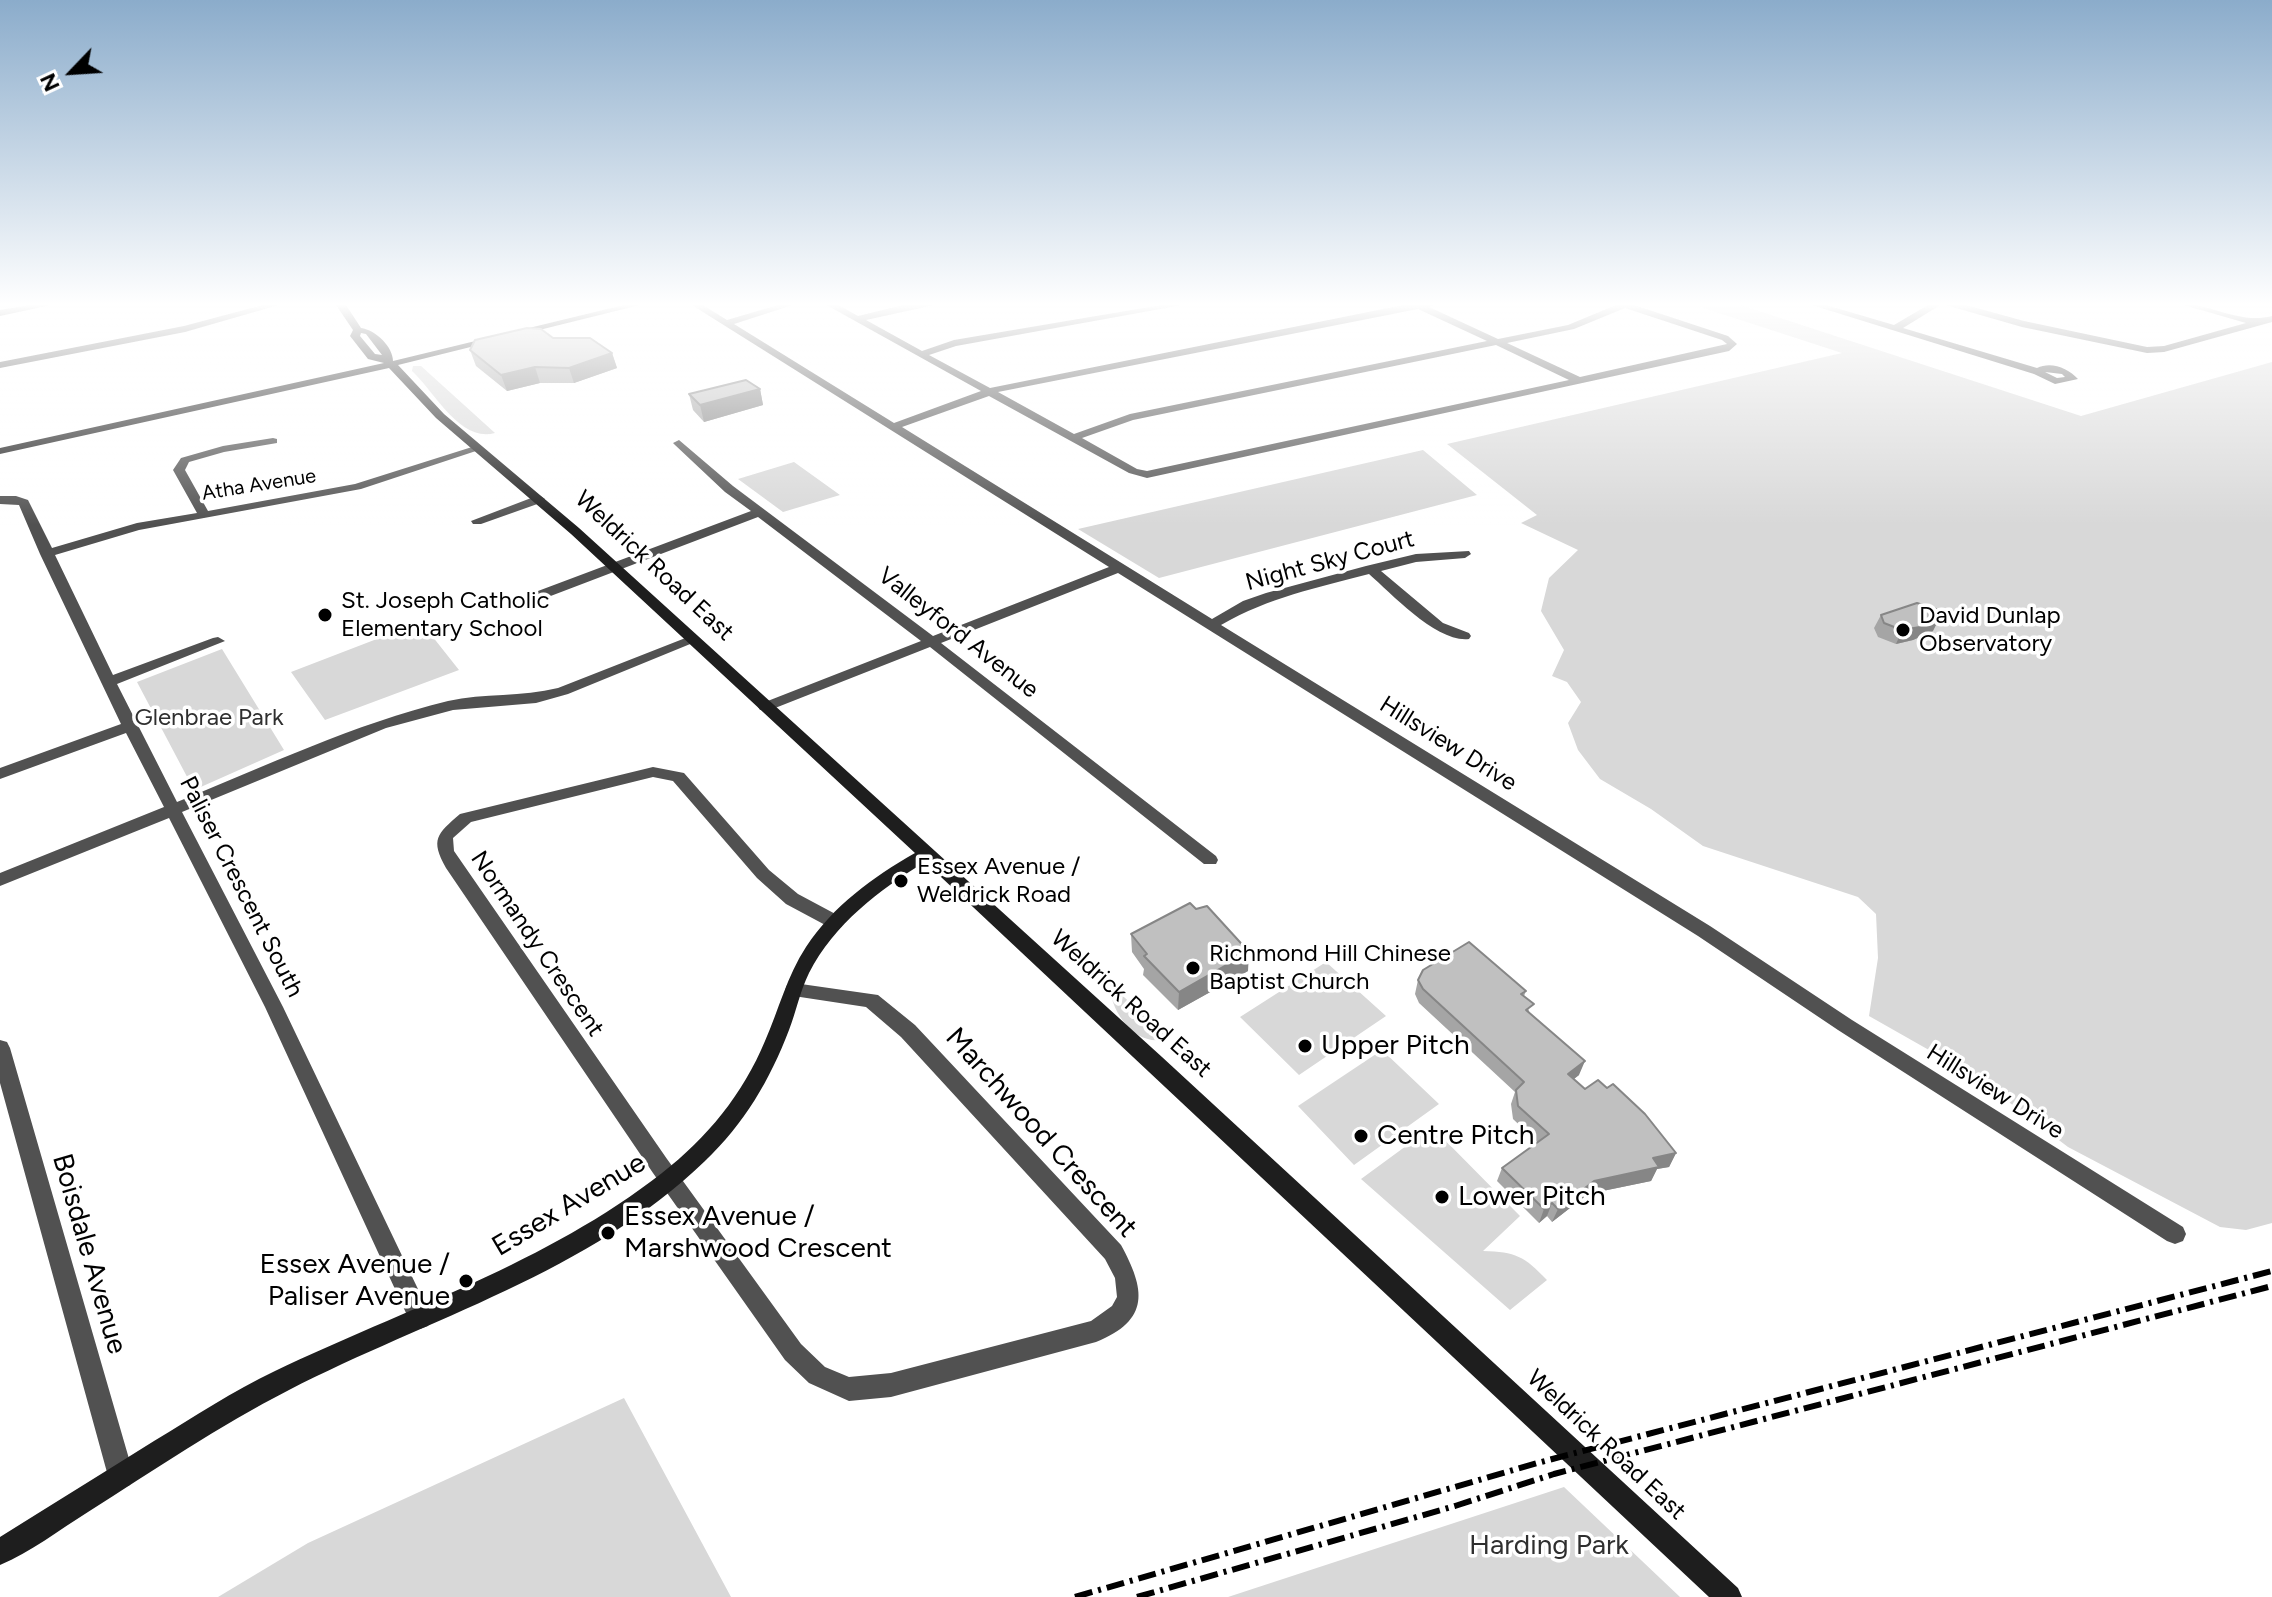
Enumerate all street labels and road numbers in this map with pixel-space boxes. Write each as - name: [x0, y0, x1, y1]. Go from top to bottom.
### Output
- street label: Atha Avenue: [200, 464, 318, 506]
- street label: Weldrick Road East: [569, 485, 739, 647]
- street label: Night Sky Court: [1243, 525, 1417, 597]
- street label: Valleyford Avenue: [872, 561, 1044, 705]
- street label: Hillsview Drive: [1374, 690, 1522, 798]
- street label: Paliser Crescent South: [173, 772, 309, 1002]
- street label: Normandy Crescent: [464, 846, 610, 1042]
- street label: Weldrick Road East: [1045, 924, 1217, 1084]
- street label: Marchwood Crescent: [938, 1021, 1144, 1245]
- street label: Hillsview Drive: [1921, 1038, 2069, 1146]
- street label: Essex Avenue: [486, 1146, 652, 1264]
- street label: Boisdale Avenue: [44, 1150, 134, 1358]
- street label: Weldrick Road East: [1521, 1364, 1691, 1526]

